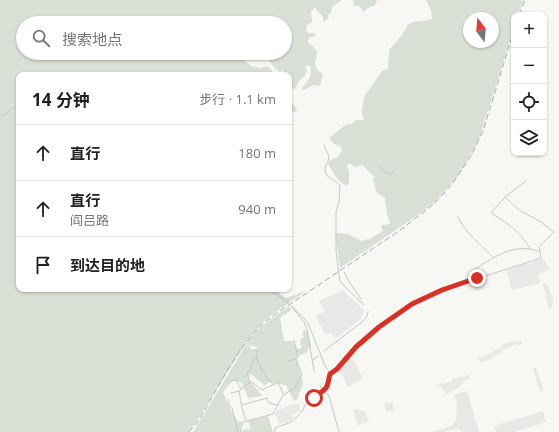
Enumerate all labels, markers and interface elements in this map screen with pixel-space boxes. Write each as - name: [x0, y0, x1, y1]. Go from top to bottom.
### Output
- north arrow: [463, 12, 499, 48]
- map controls: [511, 12, 547, 156]
- button: +: [511, 12, 547, 48]
- search box: [16, 16, 292, 60]
- icon: search: [30, 27, 52, 49]
- text: 搜索地点: [62, 29, 122, 49]
- button: −: [511, 48, 547, 84]
- button: locate: [511, 84, 547, 120]
- text: 14 分钟: [32, 88, 90, 111]
- text: 步行 · 1.1 km: [199, 90, 276, 108]
- button: layers: [511, 120, 547, 156]
- icon: ahead: [32, 142, 54, 164]
- text: 直行: [70, 143, 100, 163]
- text: 180 m: [238, 144, 276, 162]
- text: 直行: [70, 190, 100, 210]
- icon: ahead: [32, 198, 54, 220]
- text: 940 m: [238, 200, 276, 218]
- text: 阎吕路: [70, 211, 109, 229]
- icon: arrive: [32, 254, 54, 276]
- text: 到达目的地: [70, 255, 145, 275]
- route end: [468, 269, 486, 287]
- route start: [305, 389, 323, 407]

